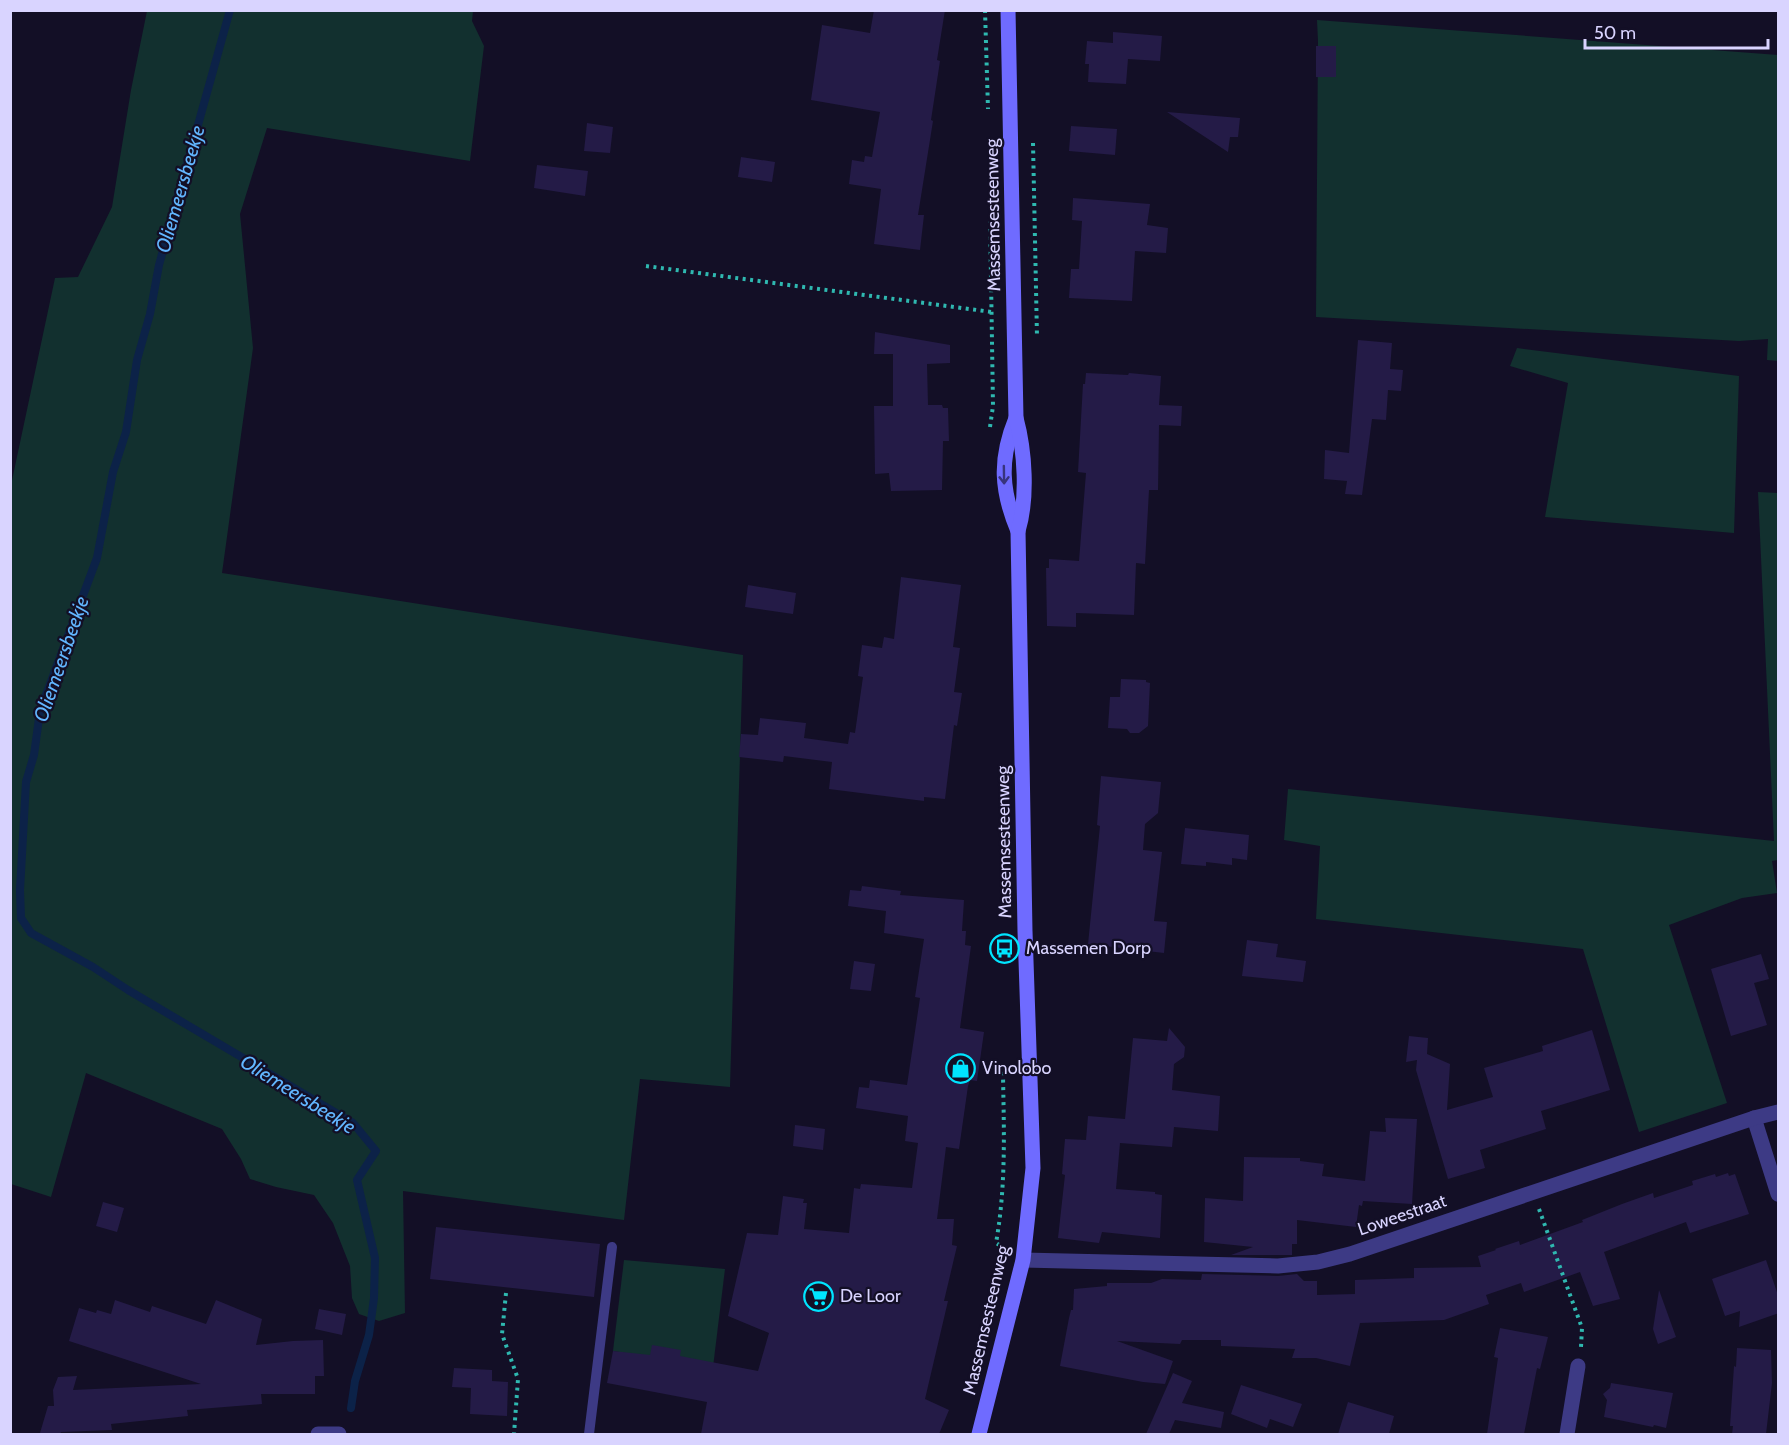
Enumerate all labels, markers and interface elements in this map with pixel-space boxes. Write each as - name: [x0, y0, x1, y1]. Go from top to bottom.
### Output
- scale bar: [1585, 12, 1768, 50]
- text: 50 m: [1594, 22, 1636, 44]
- water label: Oliemeersbeekje: [150, 123, 210, 255]
- street label: Massemsesteenweg: [981, 137, 1005, 292]
- one-way arrow: [999, 464, 1010, 484]
- water label: Oliemeersbeekje: [28, 593, 94, 725]
- street label: Massemsesteenweg: [992, 764, 1016, 919]
- bus stop icon: Massemen Dorp: [989, 932, 1021, 964]
- place label: Massemen Dorp: [1026, 937, 1151, 959]
- water label: Oliemeersbeekje: [236, 1049, 360, 1139]
- shop icon: Vinolobo: [945, 1052, 977, 1084]
- place label: Vinolobo: [982, 1057, 1052, 1079]
- street label: Loweestraat: [1355, 1190, 1449, 1240]
- street label: Massemsesteenweg: [958, 1242, 1014, 1397]
- supermarket icon: De Loor: [803, 1280, 835, 1312]
- place label: De Loor: [840, 1285, 901, 1307]

